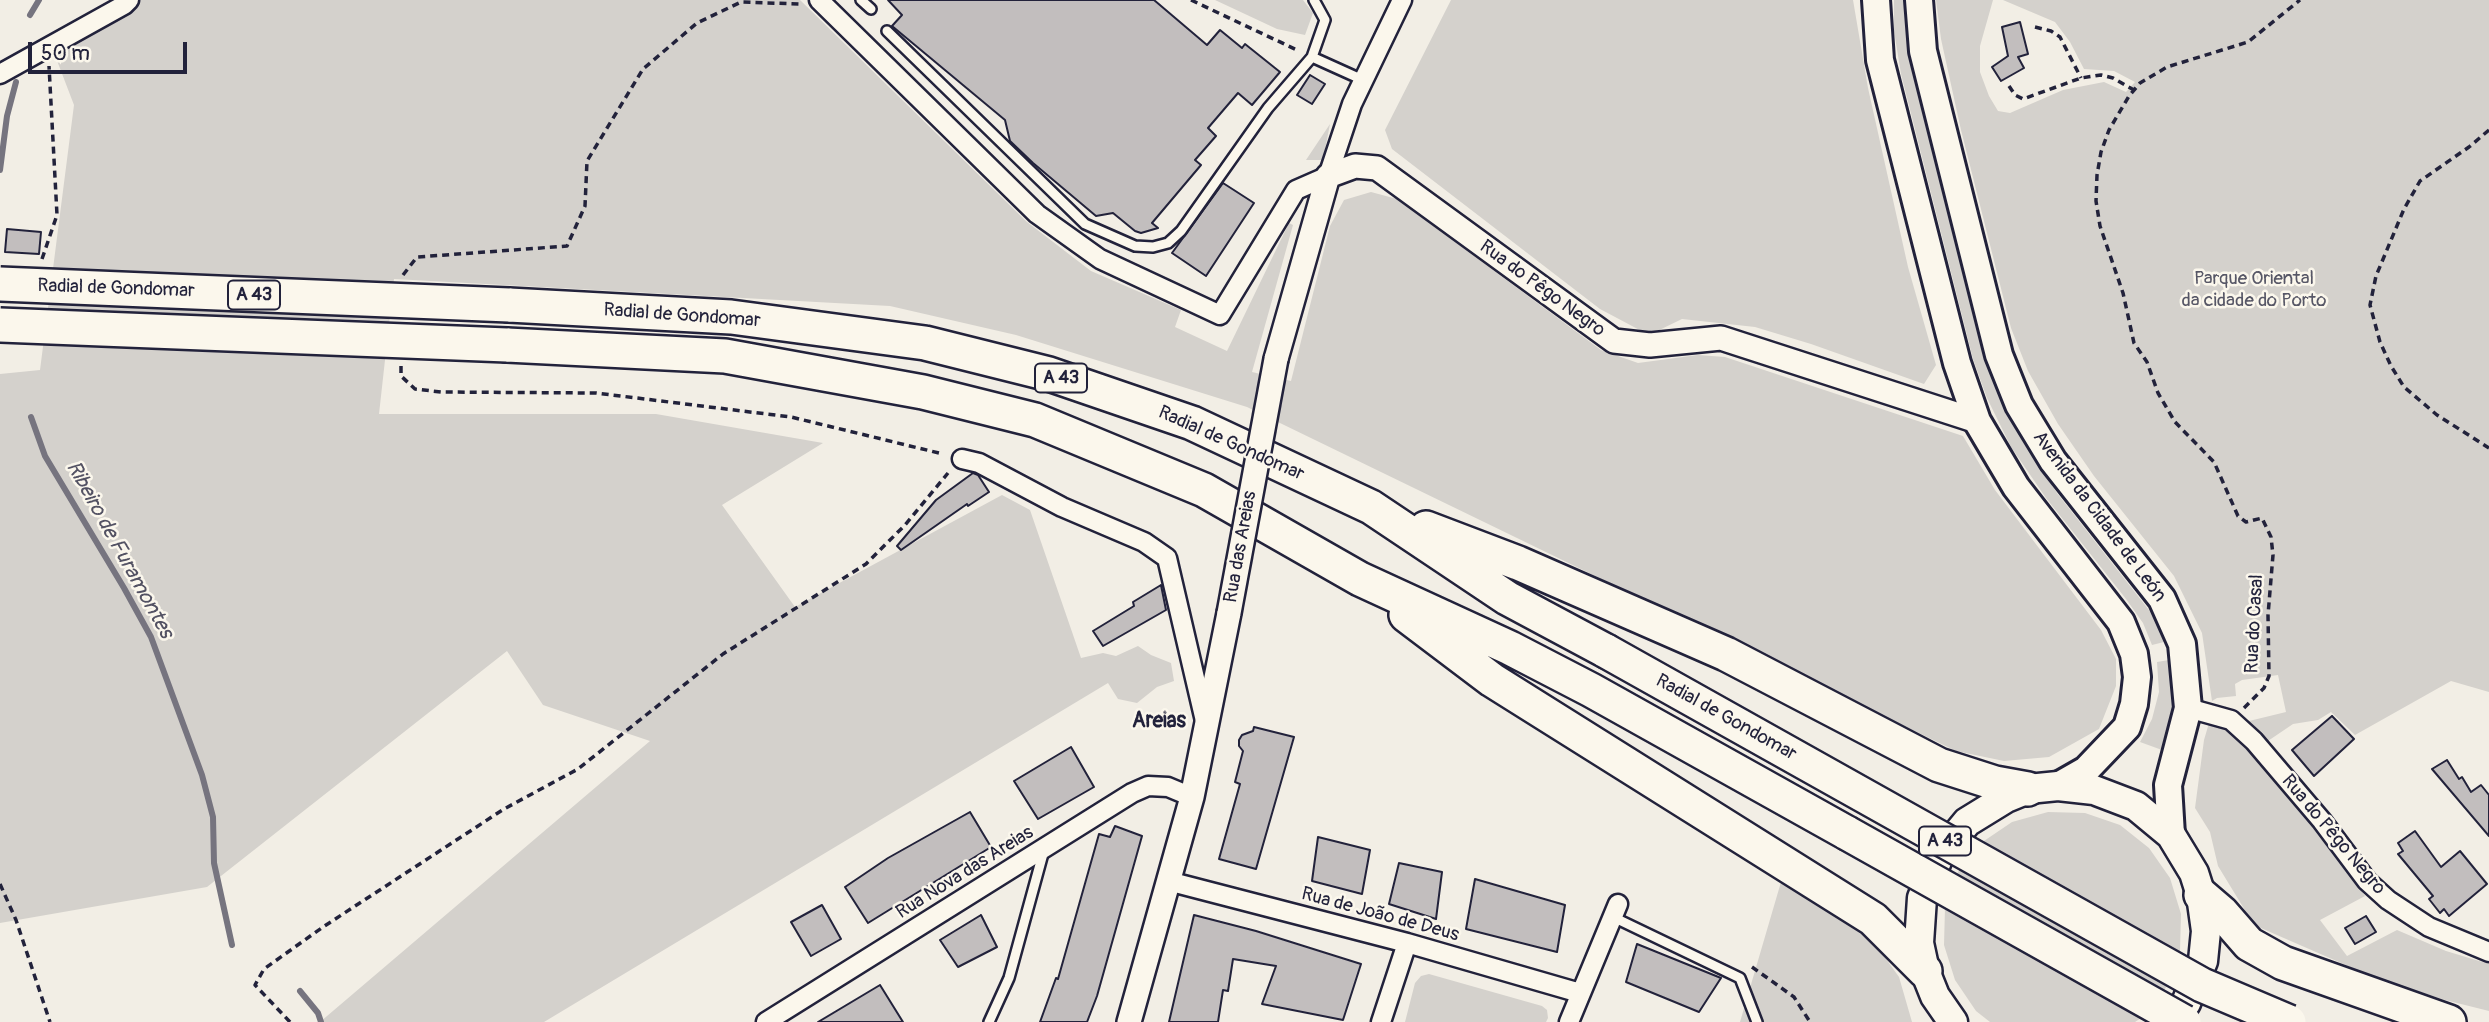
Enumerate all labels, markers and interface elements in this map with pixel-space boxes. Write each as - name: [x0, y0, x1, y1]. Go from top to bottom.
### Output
- scale bar: [32, 28, 191, 72]
- text: 50 m: [41, 40, 90, 67]
- street label: Rua do Pêgo Negro: [1475, 236, 1609, 342]
- park label: Parque Oriental da cidade do Porto: [2181, 268, 2327, 312]
- street label: Radial de Gondomar: [37, 275, 195, 303]
- road number: A 43: [228, 281, 280, 310]
- street label: Radial de Gondomar: [603, 299, 761, 333]
- road number: A 43: [1035, 364, 1087, 392]
- street label: Radial de Gondomar: [1154, 402, 1308, 486]
- street label: Avenida da Cidade de León: [2027, 427, 2171, 607]
- water label: Ribeiro de Furamontes: [60, 457, 178, 643]
- street label: Rua das Areias: [1220, 489, 1262, 605]
- street label: Rua do Casal: [2241, 574, 2269, 674]
- street label: Radial de Gondomar: [1652, 670, 1800, 766]
- district label: Areias: [1132, 709, 1186, 735]
- street label: Rua do Pêgo Negro: [2276, 770, 2390, 900]
- street label: Rua Nova das Areias: [892, 822, 1038, 924]
- road number: A 43: [1919, 826, 1971, 856]
- street label: Rua de João de Deus: [1299, 883, 1461, 947]

